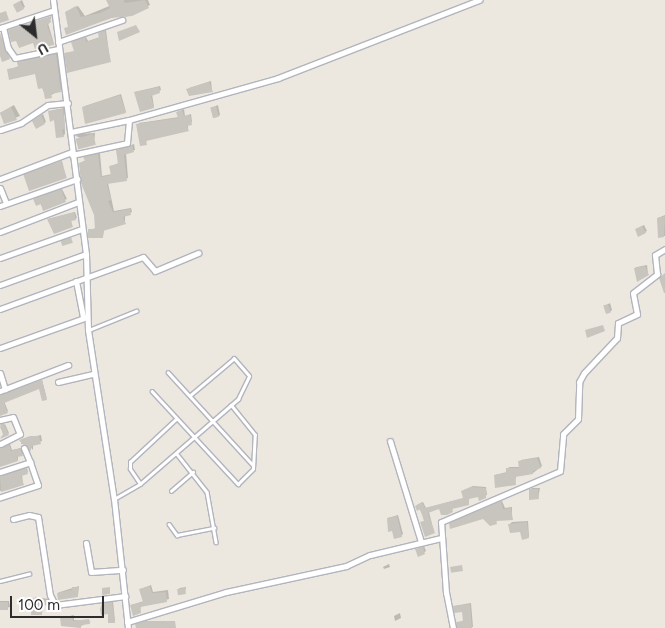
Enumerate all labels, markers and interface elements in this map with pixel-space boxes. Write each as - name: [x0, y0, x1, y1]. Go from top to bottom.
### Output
- north arrow: [10, 10, 60, 60]
- text: U: [34, 39, 51, 58]
- scale bar: [12, 586, 106, 618]
- text: 100 m: [18, 596, 60, 614]

